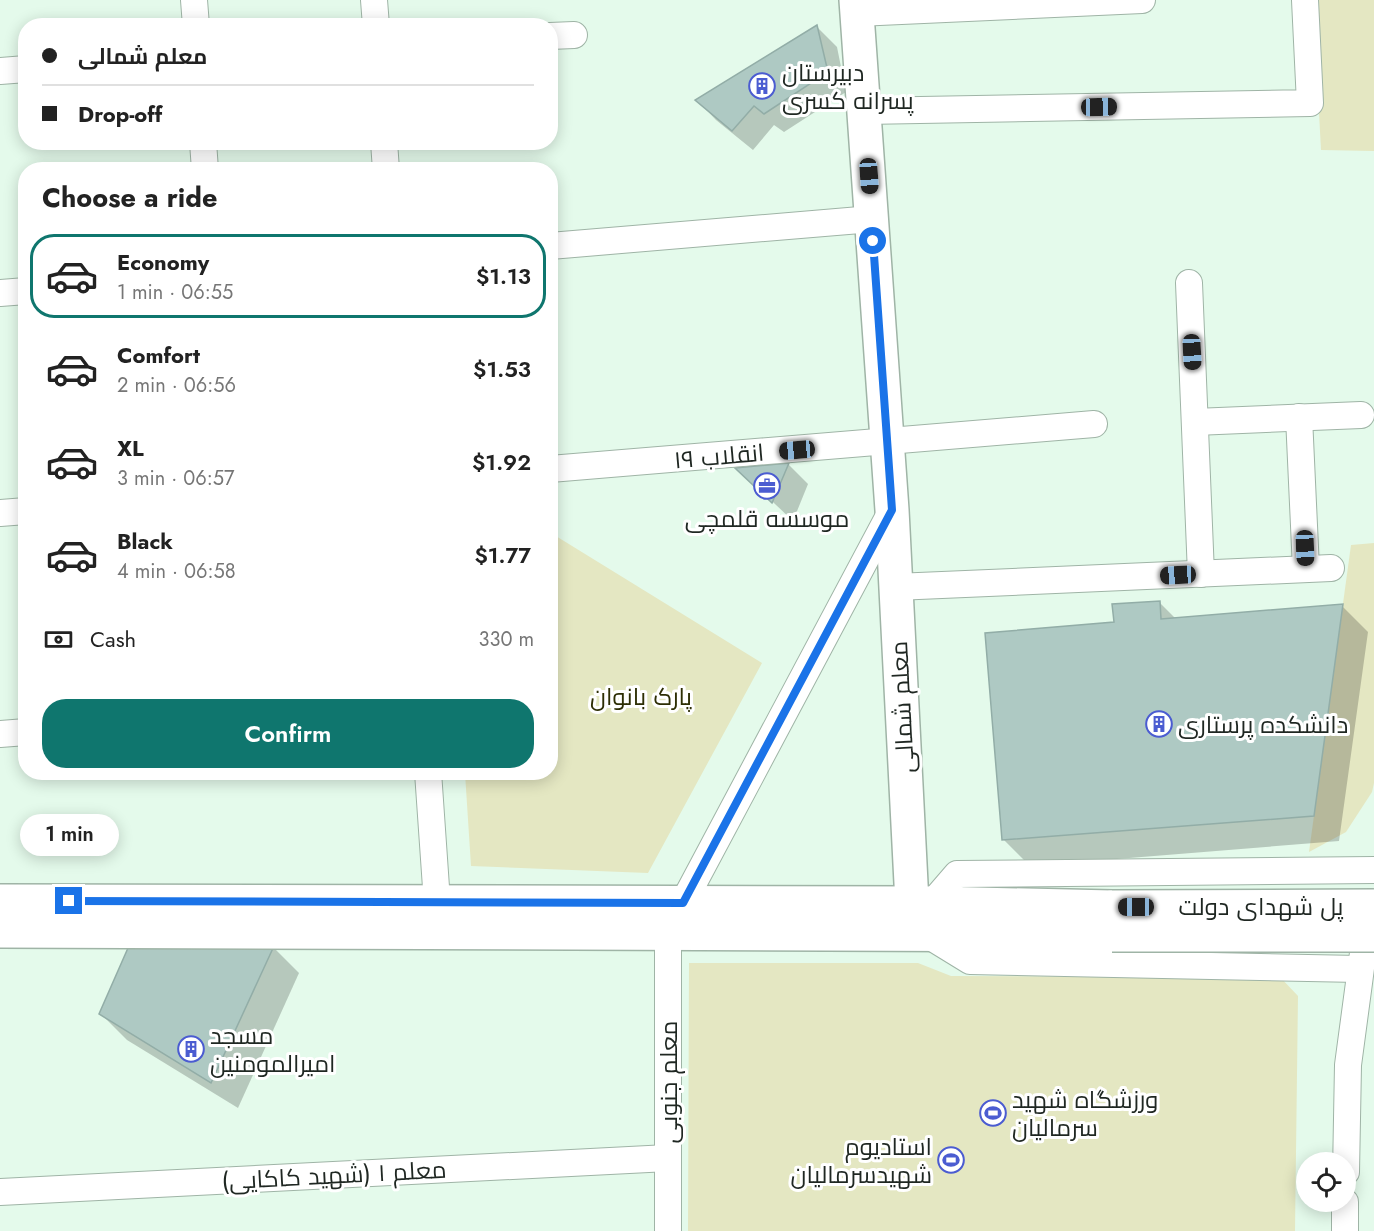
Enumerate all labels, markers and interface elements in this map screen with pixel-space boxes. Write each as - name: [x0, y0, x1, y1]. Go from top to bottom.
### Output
- text: معلم شمالی: [78, 40, 207, 72]
- place label: دبیرستان پسرانه کسری: [782, 55, 914, 118]
- building icon: دبیرستان پسرانه کسری: [747, 71, 777, 101]
- text: Drop-off: [78, 98, 162, 130]
- car: [1081, 98, 1117, 116]
- car: [859, 157, 879, 195]
- text: Choose a ride: [42, 178, 217, 217]
- route start: [859, 227, 886, 254]
- text: Economy: [117, 246, 209, 278]
- icon: car: [45, 249, 99, 303]
- text: $1.13: [476, 260, 531, 292]
- text: 1 min · 06:55: [117, 278, 233, 307]
- car: [1182, 334, 1202, 370]
- text: Comfort: [117, 339, 200, 371]
- icon: car: [45, 342, 99, 396]
- text: $1.53: [473, 353, 531, 385]
- text: 2 min · 06:56: [117, 371, 236, 400]
- text: XL: [117, 432, 144, 464]
- icon: car: [45, 435, 99, 489]
- street label: انقلاب ۱۹: [672, 435, 766, 477]
- car: [778, 439, 816, 461]
- text: $1.92: [472, 446, 531, 478]
- text: 3 min · 06:57: [117, 464, 235, 493]
- office icon: موسسه قلمچی: [752, 471, 782, 501]
- place label: موسسه قلمچی: [685, 501, 849, 536]
- text: Black: [117, 525, 173, 557]
- icon: car: [45, 528, 99, 582]
- car: [1295, 530, 1315, 566]
- text: $1.77: [474, 539, 531, 571]
- text: 4 min · 06:58: [117, 557, 236, 586]
- car: [1160, 565, 1196, 585]
- icon: cash: [42, 623, 75, 656]
- text: Cash: [90, 623, 136, 655]
- text: 330 m: [479, 625, 534, 654]
- street label: معلم شمالی: [881, 640, 923, 774]
- park label: پارک بانوان: [590, 679, 693, 714]
- button: Confirm: [42, 699, 534, 768]
- place label: دانشکده پرستاری: [1178, 707, 1348, 742]
- building icon: دانشکده پرستاری: [1144, 709, 1174, 739]
- callout: 1 min: [20, 814, 118, 856]
- text: 1 min: [45, 820, 94, 849]
- route end: [55, 887, 82, 914]
- street label: پل شهدای دولت: [1179, 889, 1344, 924]
- car: [1118, 898, 1154, 916]
- place label: مسجد امیرالمومنین: [210, 1018, 336, 1081]
- street label: معلم جنوبی: [651, 1021, 686, 1143]
- building icon: مسجد امیرالمومنین: [176, 1034, 206, 1064]
- place label: ورزشگاه شهید سرمالیان: [1012, 1082, 1158, 1145]
- sports icon: ورزشگاه شهید سرمالیان: [978, 1098, 1008, 1128]
- place label: استادیوم شهیدسرمالیان: [791, 1129, 932, 1192]
- sports icon: استادیوم شهیدسرمالیان: [936, 1145, 966, 1175]
- street label: معلم ۱ (شهید کاکایی): [221, 1152, 447, 1198]
- map controls: [1296, 1152, 1356, 1212]
- button: locate: [1296, 1152, 1356, 1212]

